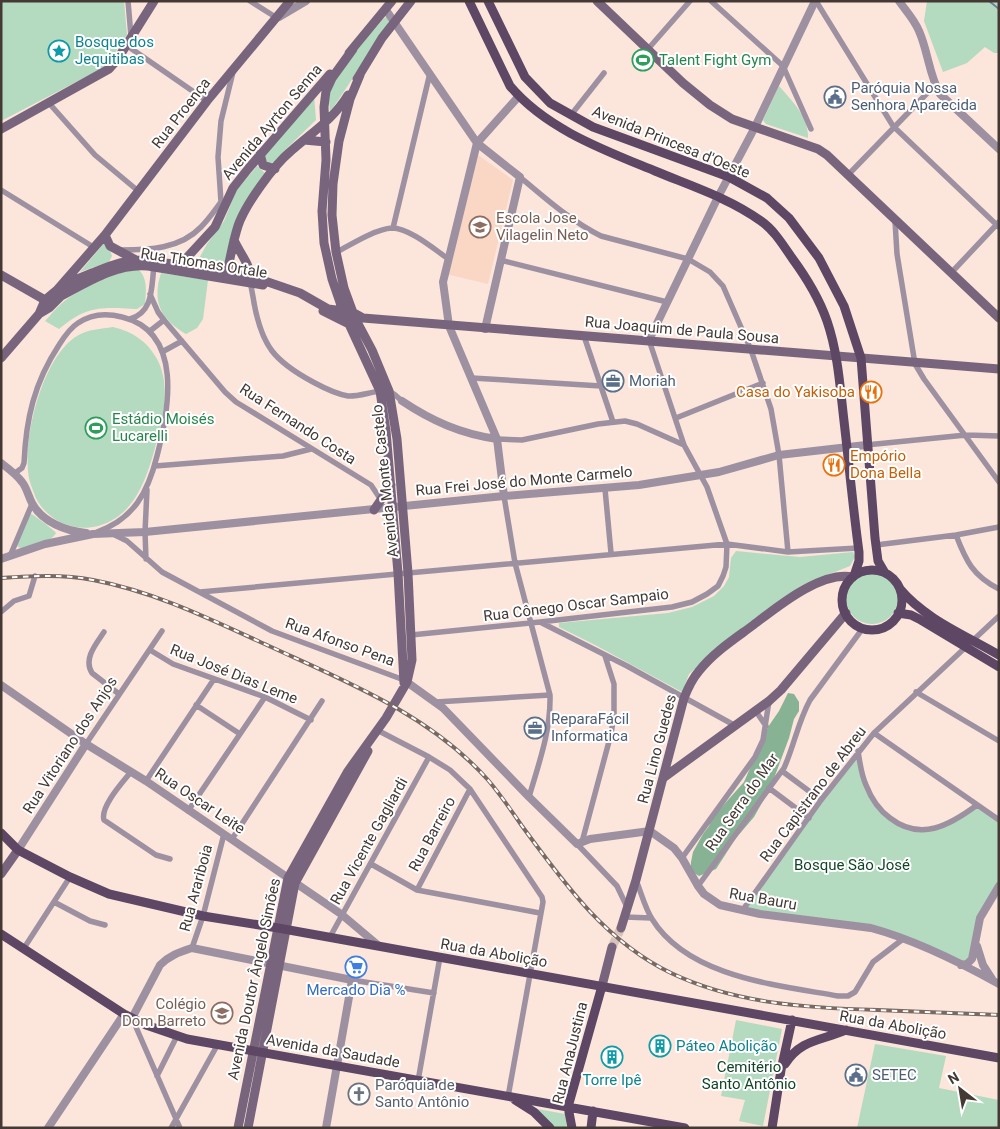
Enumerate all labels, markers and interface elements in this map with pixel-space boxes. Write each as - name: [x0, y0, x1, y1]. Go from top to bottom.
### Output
- place label: Bosque dos Jequitibas: [75, 33, 154, 68]
- place icon: Bosque dos Jequitibas: [47, 39, 71, 63]
- sports icon: Talent Fight Gym: [631, 48, 655, 72]
- place label: Talent Fight Gym: [659, 51, 772, 69]
- street label: Avenida Ayrton Senna: [218, 60, 326, 184]
- street label: Rua Proença: [148, 74, 214, 152]
- place label: Paróquia Nossa Senhora Aparecida: [851, 79, 977, 114]
- public building icon: Paróquia Nossa Senhora Aparecida: [823, 85, 847, 109]
- street label: Avenida Princesa d'Oeste: [589, 102, 753, 182]
- place label: Escola Jose Vilagelin Neto: [496, 209, 589, 244]
- school or university icon: Escola Jose Vilagelin Neto: [468, 215, 492, 239]
- street label: Rua Thomas Ortale: [139, 244, 269, 282]
- street label: Rua Joaquim de Paula Sousa: [584, 313, 780, 347]
- office icon: Moriah: [601, 369, 625, 393]
- place label: Moriah: [629, 372, 676, 390]
- street label: Rua Fernando Costa: [236, 380, 360, 468]
- restaurant icon: Casa do Yakisoba: [859, 380, 883, 404]
- place label: Casa do Yakisoba: [736, 383, 855, 401]
- street label: Avenida Monte Castelo: [368, 403, 402, 559]
- place label: Estádio Moisés Lucarelli: [112, 410, 214, 445]
- sports icon: Estádio Moisés Lucarelli: [84, 416, 108, 440]
- place label: Empório Dona Bella: [850, 447, 921, 482]
- restaurant icon: Empório Dona Bella: [822, 453, 846, 477]
- street label: Rua Frei José do Monte Carmelo: [415, 463, 633, 499]
- street label: Rua Cônego Oscar Sampaio: [482, 585, 670, 625]
- street label: Rua Afonso Pena: [283, 614, 397, 670]
- street label: Rua José Dias Leme: [168, 640, 300, 708]
- street label: Rua Vitoriano dos Anjos: [19, 673, 121, 817]
- street label: Rua Lino Guedes: [634, 692, 680, 806]
- place label: ReparaFácil Informatica: [551, 710, 629, 745]
- office icon: ReparaFácil Informatica: [523, 716, 547, 740]
- street label: Rua Capistrano de Abreu: [756, 723, 870, 865]
- street label: Rua Serra do Mar: [702, 750, 782, 854]
- street label: Rua Oscar Leite: [152, 764, 249, 838]
- street label: Rua Vicente Gagliardi: [327, 774, 411, 908]
- street label: Rua Barreiro: [405, 794, 459, 874]
- street label: Rua Arariboia: [176, 842, 216, 934]
- park label: Bosque São José: [794, 856, 910, 874]
- street label: Avenida Doutor Ângelo Simões: [224, 876, 284, 1082]
- street label: Rua Bauru: [728, 884, 798, 914]
- street label: Rua da Abolição: [439, 935, 549, 971]
- supermarket icon: Mercado Dia %: [344, 955, 368, 979]
- place label: Mercado Dia %: [306, 981, 406, 999]
- place label: Colégio Dom Barreto: [122, 995, 206, 1030]
- street label: Rua AnaJustina: [549, 1000, 591, 1106]
- school or university icon: Colégio Dom Barreto: [210, 1001, 234, 1025]
- street label: Rua da Abolição: [838, 1007, 948, 1043]
- street label: Avenida da Saudade: [265, 1030, 401, 1072]
- building icon: Páteo Abolição: [648, 1034, 672, 1058]
- place label: Páteo Abolição: [676, 1037, 777, 1055]
- building icon: Torre Ipê: [600, 1045, 624, 1069]
- park label: Cemitério Santo Antônio: [702, 1058, 796, 1093]
- public building icon: SETEC: [844, 1063, 868, 1087]
- north arrow: [935, 1064, 985, 1114]
- place label: SETEC: [872, 1066, 917, 1084]
- text: N: [945, 1068, 962, 1087]
- place label: Torre Ipê: [583, 1071, 642, 1089]
- place label: Paróquia de Santo Antônio: [375, 1076, 469, 1111]
- church icon: Paróquia de Santo Antônio: [347, 1082, 371, 1106]

